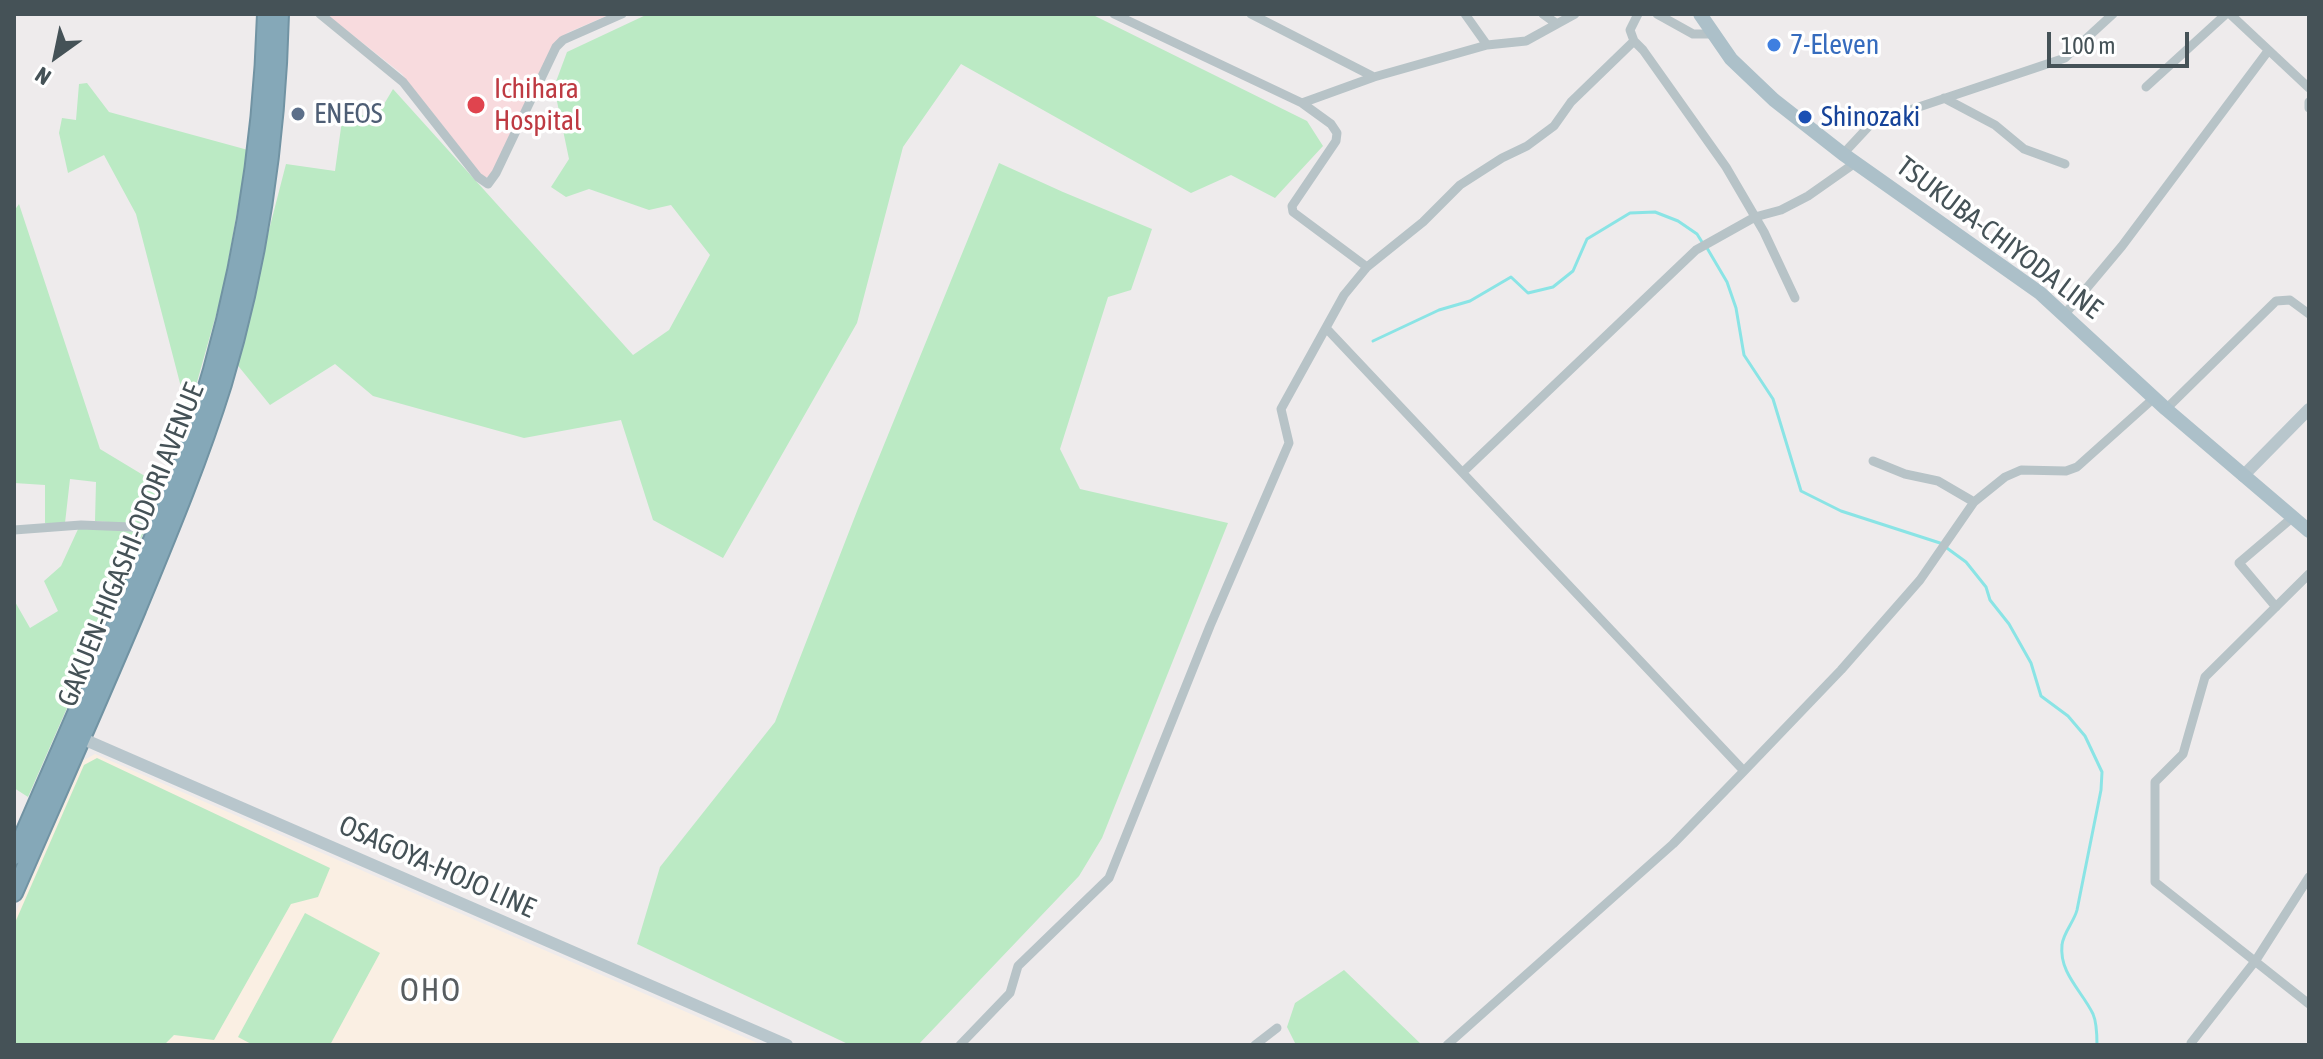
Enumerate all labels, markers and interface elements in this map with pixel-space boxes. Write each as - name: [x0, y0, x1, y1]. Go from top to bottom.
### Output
- north arrow: [16, 16, 96, 96]
- scale bar: [2051, 16, 2193, 66]
- place label: 7-Eleven: [1790, 28, 1879, 62]
- text: 100 m: [2061, 32, 2115, 59]
- marker: 7-Eleven: [1765, 36, 1783, 54]
- text: N: [30, 62, 55, 91]
- place label: Ichihara Hospital: [494, 72, 582, 138]
- marker: Ichihara Hospital: [465, 94, 487, 116]
- place label: ENEOS: [314, 97, 382, 131]
- place label: Shinozaki: [1821, 100, 1920, 134]
- marker: ENEOS: [289, 105, 307, 123]
- marker: Shinozaki: [1796, 108, 1814, 126]
- street label: TSUKUBA-CHIYODA LINE: [1890, 150, 2108, 326]
- street label: GAKUEN-HIGASHI-ODORI AVENUE: [51, 379, 211, 711]
- street label: OSAGOYA-HOJO LINE: [334, 809, 540, 925]
- district label: OHO: [400, 972, 462, 1010]

